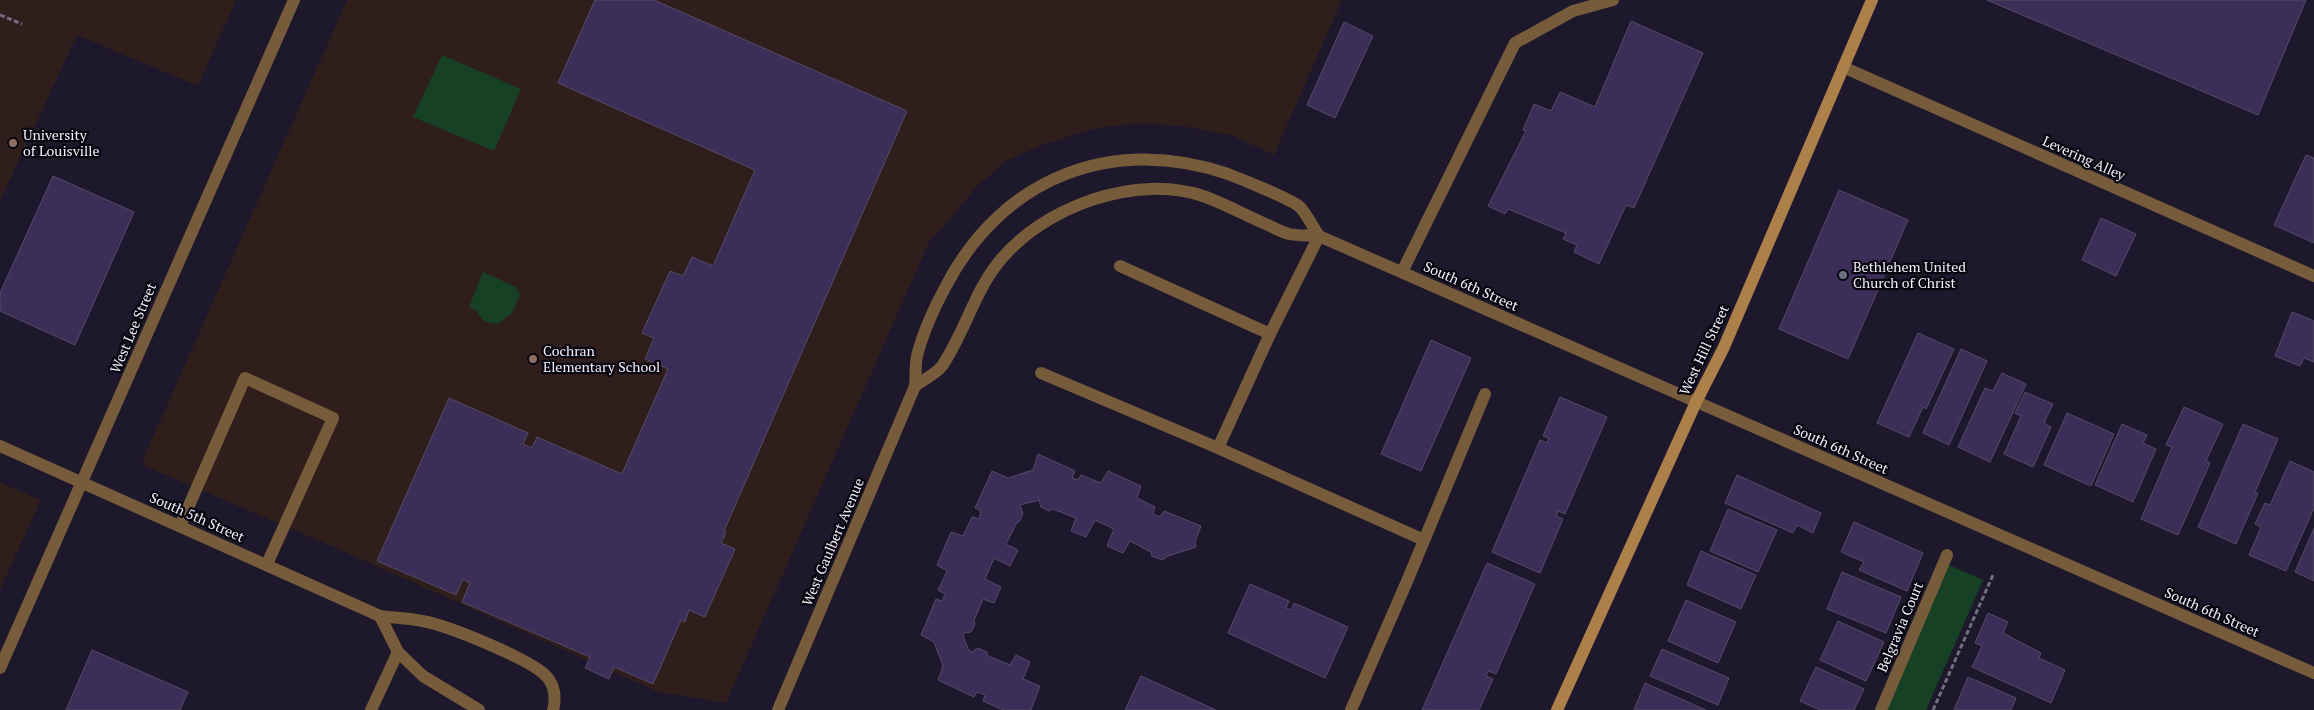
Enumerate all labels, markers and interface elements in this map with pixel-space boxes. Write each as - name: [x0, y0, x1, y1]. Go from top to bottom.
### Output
- place label: University of Louisville: [23, 125, 99, 160]
- street label: Levering Alley: [2040, 131, 2129, 185]
- marker: University of Louisville: [7, 137, 19, 149]
- street label: South 6th Street: [1421, 256, 1522, 315]
- place label: Bethlehem United Church of Christ: [1853, 257, 1966, 292]
- marker: Bethlehem United Church of Christ: [1837, 269, 1849, 281]
- street label: West Lee Street: [105, 279, 160, 376]
- street label: West Hill Street: [1674, 301, 1733, 398]
- place label: Cochran Elementary School: [543, 341, 660, 376]
- marker: Cochran Elementary School: [527, 353, 539, 365]
- street label: South 6th Street: [1791, 419, 1892, 478]
- street label: West Gaulbert Avenue: [797, 475, 868, 609]
- street label: South 5th Street: [147, 487, 248, 546]
- street label: Belgravia Court: [1872, 578, 1927, 675]
- street label: South 6th Street: [2162, 582, 2263, 641]

